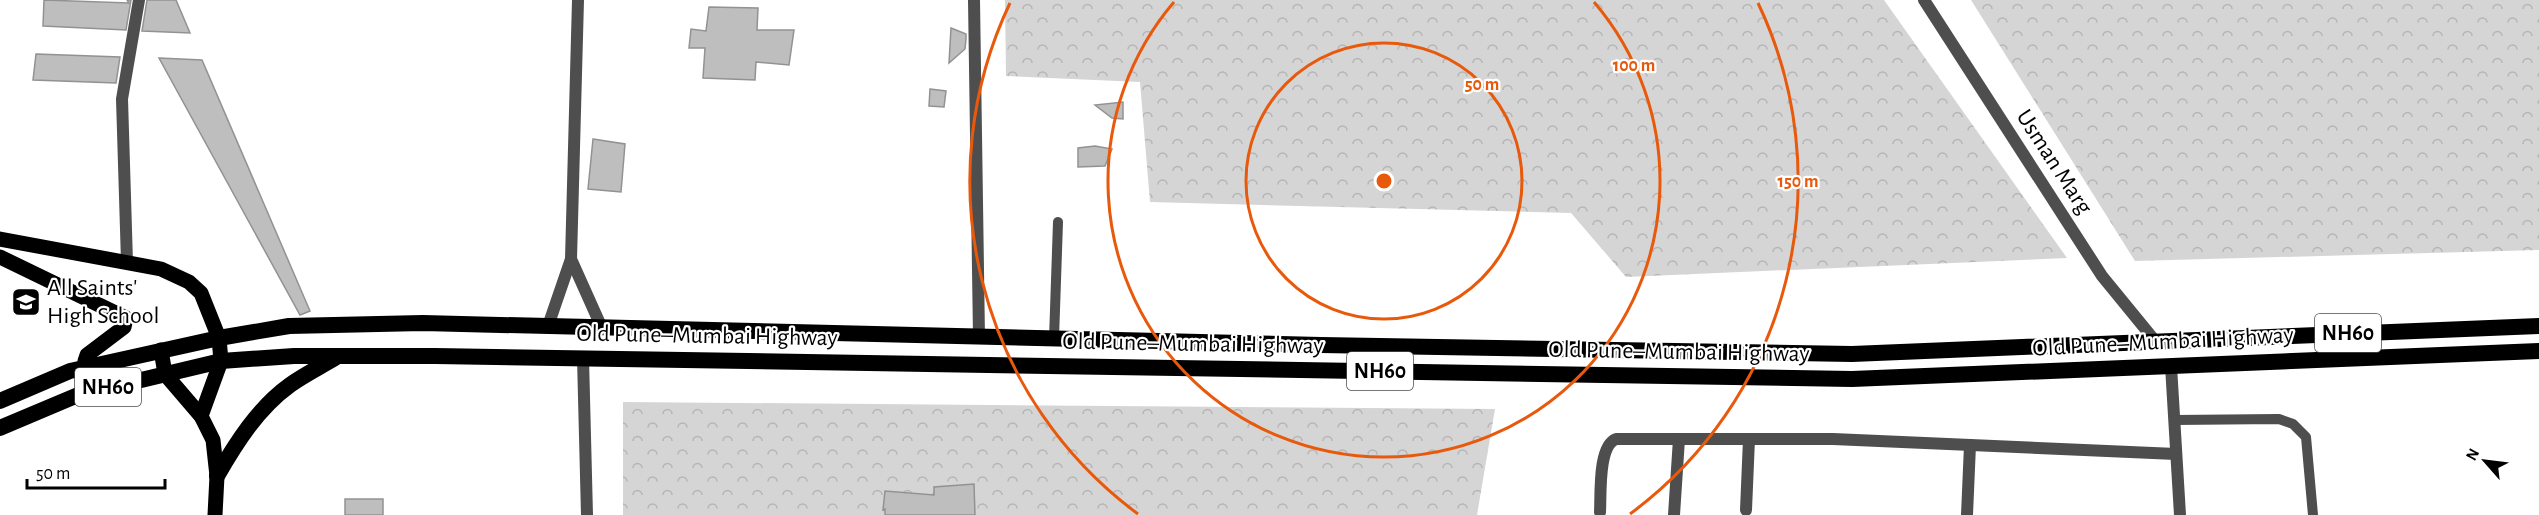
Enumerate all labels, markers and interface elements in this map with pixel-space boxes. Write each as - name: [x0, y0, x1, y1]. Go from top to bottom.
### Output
- text: 100 m: [1613, 57, 1655, 75]
- text: 50 m: [1465, 76, 1499, 94]
- street label: Usman Marg: [2011, 105, 2097, 219]
- centre of rings: [1374, 171, 1394, 191]
- text: 150 m: [1778, 173, 1818, 191]
- place label: All Saints' High School: [47, 276, 159, 328]
- school or university icon: All Saints' High School: [10, 286, 42, 318]
- road number: NH60: [2315, 314, 2381, 352]
- street label: Old Pune–Mumbai Highway: [576, 322, 838, 350]
- street label: Old Pune–Mumbai Highway: [2032, 323, 2294, 361]
- street label: Old Pune–Mumbai Highway: [1062, 330, 1324, 358]
- street label: Old Pune–Mumbai Highway: [1548, 338, 1810, 366]
- road number: NH60: [1347, 352, 1413, 390]
- road number: NH60: [75, 368, 141, 406]
- north arrow: [2455, 431, 2515, 491]
- text: N: [2463, 446, 2482, 463]
- scale bar: [27, 452, 165, 490]
- text: 50 m: [36, 465, 70, 483]

